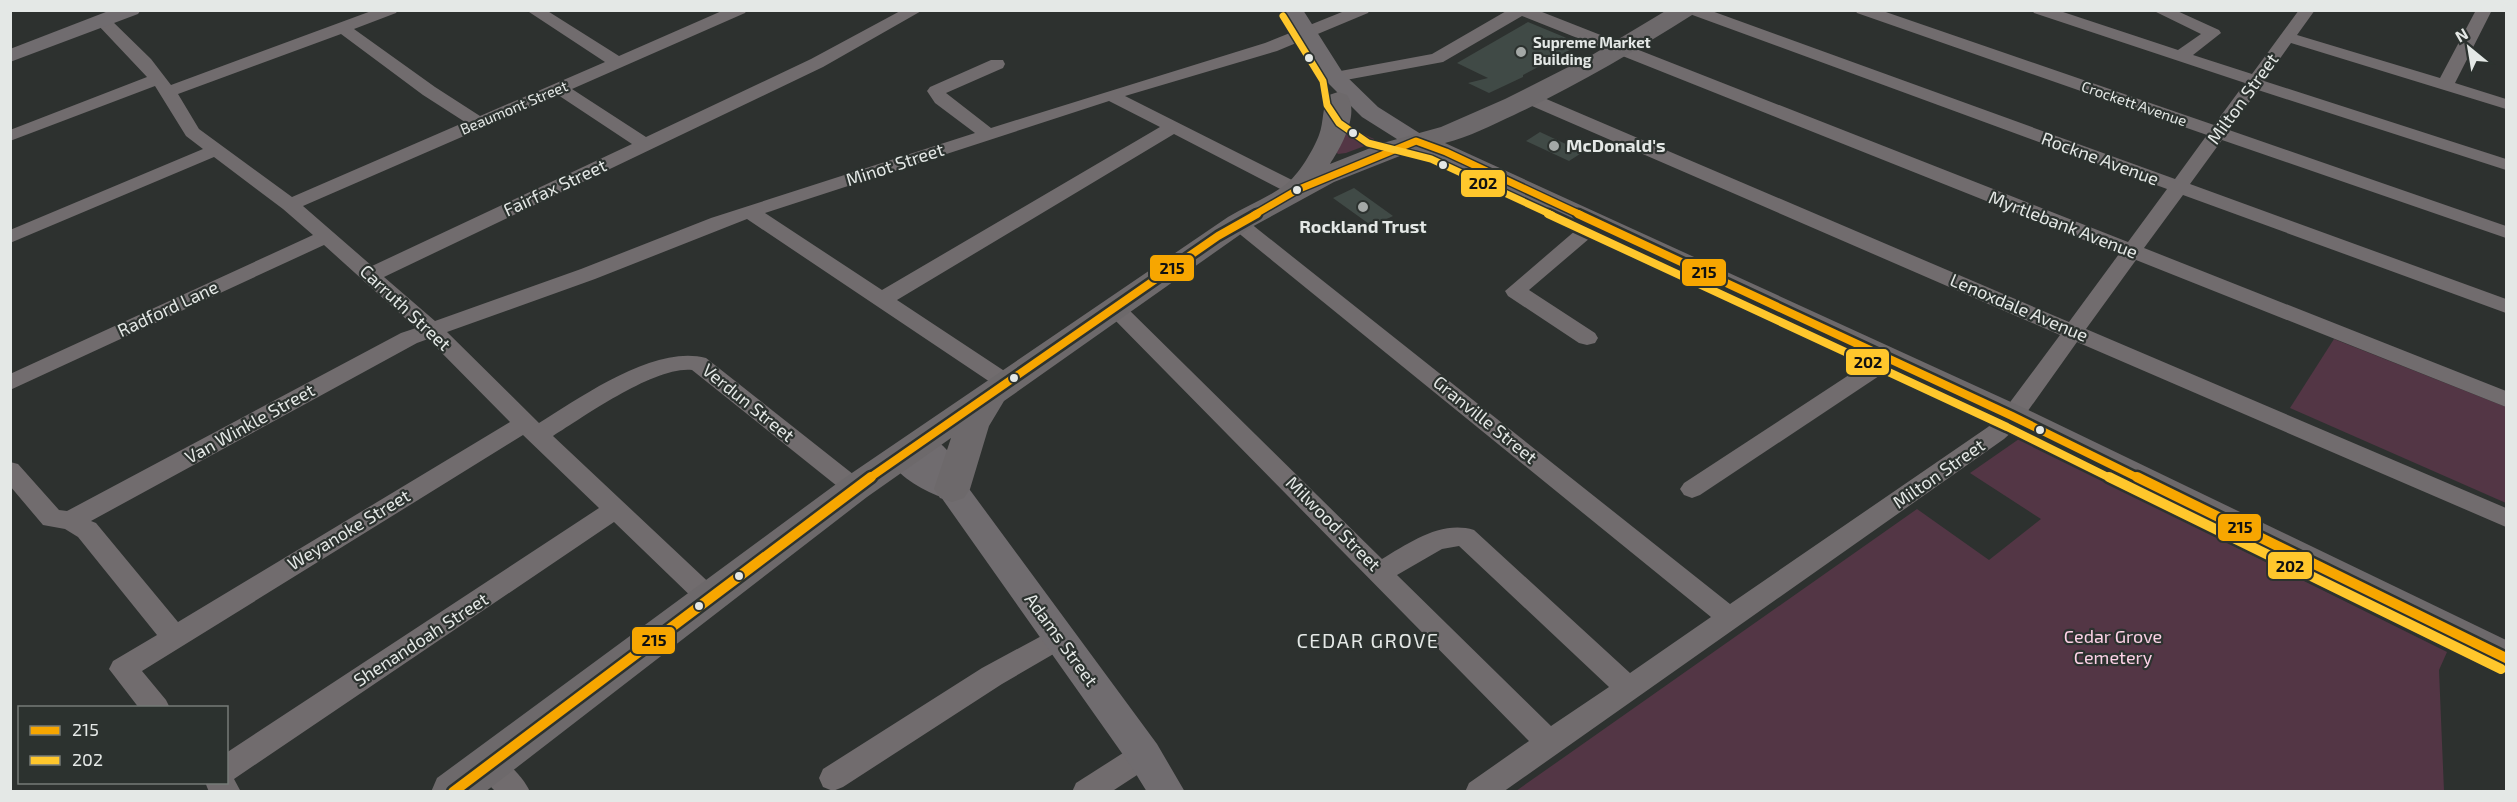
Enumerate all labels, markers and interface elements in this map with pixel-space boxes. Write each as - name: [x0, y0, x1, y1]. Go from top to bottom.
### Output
- north arrow: [2439, 18, 2499, 78]
- text: N: [2451, 23, 2471, 46]
- place label: Supreme Market Building: [1533, 33, 1651, 68]
- marker: Supreme Market Building: [1514, 45, 1528, 59]
- street label: Milton Street: [2202, 49, 2283, 148]
- unlabelled marker: [1303, 52, 1315, 64]
- street label: Beaumont Street: [457, 76, 570, 138]
- street label: Crockett Avenue: [2079, 77, 2189, 130]
- unlabelled marker: [1347, 127, 1359, 139]
- street label: Rockne Avenue: [2039, 127, 2162, 189]
- place label: McDonald's: [1566, 134, 1666, 156]
- street label: Minot Street: [843, 138, 947, 190]
- marker: McDonald's: [1547, 139, 1561, 153]
- street label: Fairfax Street: [500, 154, 610, 221]
- unlabelled marker: [1437, 159, 1449, 171]
- line badge: 202: [1460, 169, 1506, 198]
- text: 202: [1469, 173, 1497, 192]
- unlabelled marker: [1291, 184, 1303, 196]
- street label: Myrtlebank Avenue: [1986, 186, 2141, 263]
- marker: Rockland Trust: [1356, 200, 1370, 214]
- place label: Rockland Trust: [1299, 215, 1427, 237]
- line badge: 215: [1149, 254, 1195, 282]
- text: 215: [1159, 258, 1185, 277]
- line badge: 215: [1681, 258, 1727, 287]
- street label: Carruth Street: [356, 260, 456, 355]
- text: 215: [1691, 262, 1717, 281]
- street label: Lenoxdale Avenue: [1947, 268, 2092, 346]
- street label: Radford Lane: [114, 275, 222, 341]
- line badge: 202: [1845, 348, 1890, 376]
- text: 202: [1854, 352, 1882, 371]
- street label: Verdun Street: [698, 358, 799, 446]
- street label: Granville Street: [1429, 371, 1542, 468]
- unlabelled marker: [1008, 372, 1020, 384]
- street label: Van Winkle Street: [181, 378, 318, 468]
- unlabelled marker: [2034, 424, 2046, 436]
- street label: Milton Street: [1888, 433, 1989, 513]
- street label: Milwood Street: [1282, 471, 1386, 575]
- street label: Weyanoke Street: [283, 484, 414, 574]
- line badge: 215: [2217, 513, 2262, 542]
- text: 215: [2227, 517, 2253, 536]
- line badge: 202: [2267, 551, 2313, 580]
- text: 202: [2276, 556, 2304, 575]
- unlabelled marker: [733, 570, 745, 582]
- street label: Shenandoah Street: [349, 587, 492, 691]
- street label: Adams Street: [1020, 588, 1103, 691]
- unlabelled marker: [693, 600, 705, 612]
- park label: Cedar Grove Cemetery: [2064, 625, 2162, 668]
- line badge: 215: [631, 626, 676, 655]
- district label: CEDAR GROVE: [1296, 628, 1440, 652]
- text: 215: [641, 630, 667, 649]
- legend: [18, 706, 228, 784]
- text: 215: [72, 718, 99, 740]
- text: 202: [72, 748, 103, 770]

